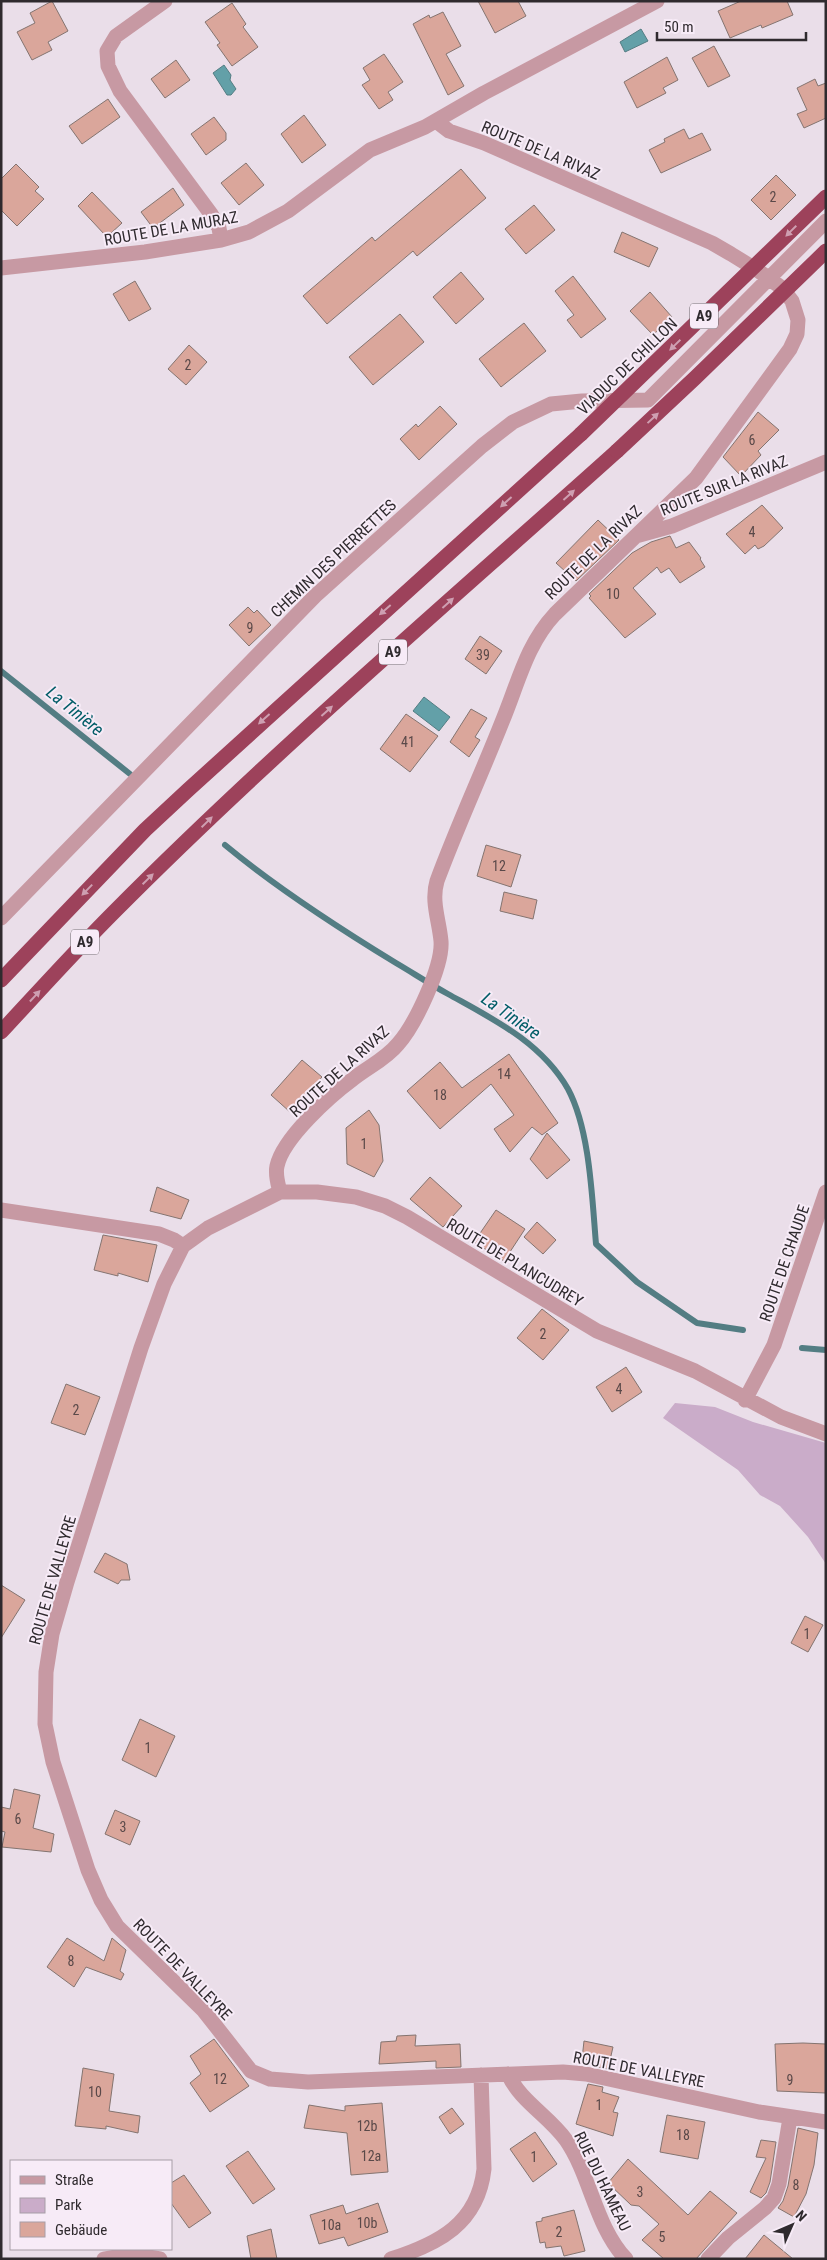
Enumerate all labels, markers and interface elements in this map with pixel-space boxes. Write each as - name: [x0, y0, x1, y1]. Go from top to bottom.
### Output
- scale bar: [657, 10, 806, 42]
- text: 50 m: [664, 18, 694, 36]
- street label: ROUTE DE LA RIVAZ: [479, 117, 603, 184]
- house number: 2: [770, 189, 777, 205]
- street label: ROUTE DE LA MURAZ: [103, 207, 240, 250]
- one-way arrow: [786, 225, 798, 237]
- road number: A9: [690, 304, 718, 328]
- street label: VIADUC DE CHILLON: [574, 314, 681, 419]
- one-way arrow: [669, 339, 681, 351]
- house number: 2: [185, 357, 192, 373]
- one-way arrow: [647, 412, 659, 424]
- house number: 6: [749, 432, 756, 448]
- street label: ROUTE SUR LA RIVAZ: [658, 451, 791, 520]
- one-way arrow: [562, 489, 575, 500]
- street label: CHEMIN DES PIERRETTES: [267, 495, 400, 621]
- one-way arrow: [501, 496, 513, 508]
- street label: ROUTE DE LA RIVAZ: [541, 501, 646, 603]
- house number: 4: [749, 524, 756, 540]
- house number: 10: [606, 586, 620, 602]
- one-way arrow: [441, 597, 453, 609]
- one-way arrow: [379, 604, 391, 616]
- house number: 9: [247, 620, 253, 636]
- road number: A9: [379, 640, 407, 664]
- house number: 39: [476, 647, 490, 663]
- water label: La Tinière: [42, 681, 108, 740]
- one-way arrow: [320, 706, 333, 717]
- one-way arrow: [259, 713, 271, 725]
- house number: 41: [401, 734, 415, 750]
- one-way arrow: [201, 816, 213, 828]
- house number: 12: [492, 858, 506, 874]
- one-way arrow: [141, 874, 153, 886]
- one-way arrow: [81, 884, 93, 896]
- road number: A9: [71, 930, 99, 954]
- water label: La Tinière: [478, 988, 545, 1044]
- one-way arrow: [29, 991, 41, 1003]
- street label: ROUTE DE LA RIVAZ: [286, 1022, 393, 1121]
- house number: 14: [497, 1066, 511, 1082]
- house number: 18: [433, 1087, 447, 1103]
- house number: 1: [361, 1136, 367, 1152]
- street label: ROUTE DE CHAUDE: [756, 1202, 813, 1324]
- street label: ROUTE DE PLANCUDREY: [443, 1214, 587, 1311]
- house number: 2: [540, 1326, 547, 1342]
- house number: 4: [616, 1381, 623, 1397]
- house number: 2: [73, 1402, 80, 1418]
- street label: ROUTE DE VALLEYRE: [25, 1513, 80, 1647]
- house number: 1: [804, 1626, 810, 1642]
- house number: 1: [145, 1740, 151, 1756]
- house number: 6: [15, 1811, 22, 1827]
- house number: 3: [120, 1819, 126, 1835]
- street label: ROUTE DE VALLEYRE: [129, 1915, 236, 2024]
- house number: 8: [68, 1953, 75, 1969]
- street label: ROUTE DE VALLEYRE: [572, 2047, 706, 2092]
- house number: 12: [213, 2071, 227, 2087]
- house number: 9: [787, 2072, 793, 2088]
- house number: 10: [88, 2084, 102, 2100]
- house number: 1: [596, 2097, 602, 2113]
- house number: 12b: [357, 2118, 377, 2134]
- house number: 18: [676, 2127, 690, 2143]
- street label: RUE DU HAMEAU: [570, 2128, 635, 2234]
- house number: 12a: [361, 2148, 381, 2164]
- house number: 1: [531, 2149, 537, 2165]
- legend: [10, 2160, 172, 2250]
- text: Straße: [55, 2171, 94, 2189]
- house number: 8: [793, 2177, 800, 2193]
- house number: 3: [637, 2184, 643, 2200]
- text: Park: [55, 2196, 82, 2214]
- north arrow: [767, 2200, 817, 2250]
- text: N: [793, 2207, 810, 2224]
- house number: 10b: [357, 2215, 377, 2231]
- house number: 10a: [321, 2217, 341, 2233]
- text: Gebäude: [55, 2221, 107, 2239]
- house number: 2: [556, 2224, 563, 2240]
- house number: 5: [659, 2229, 666, 2245]

